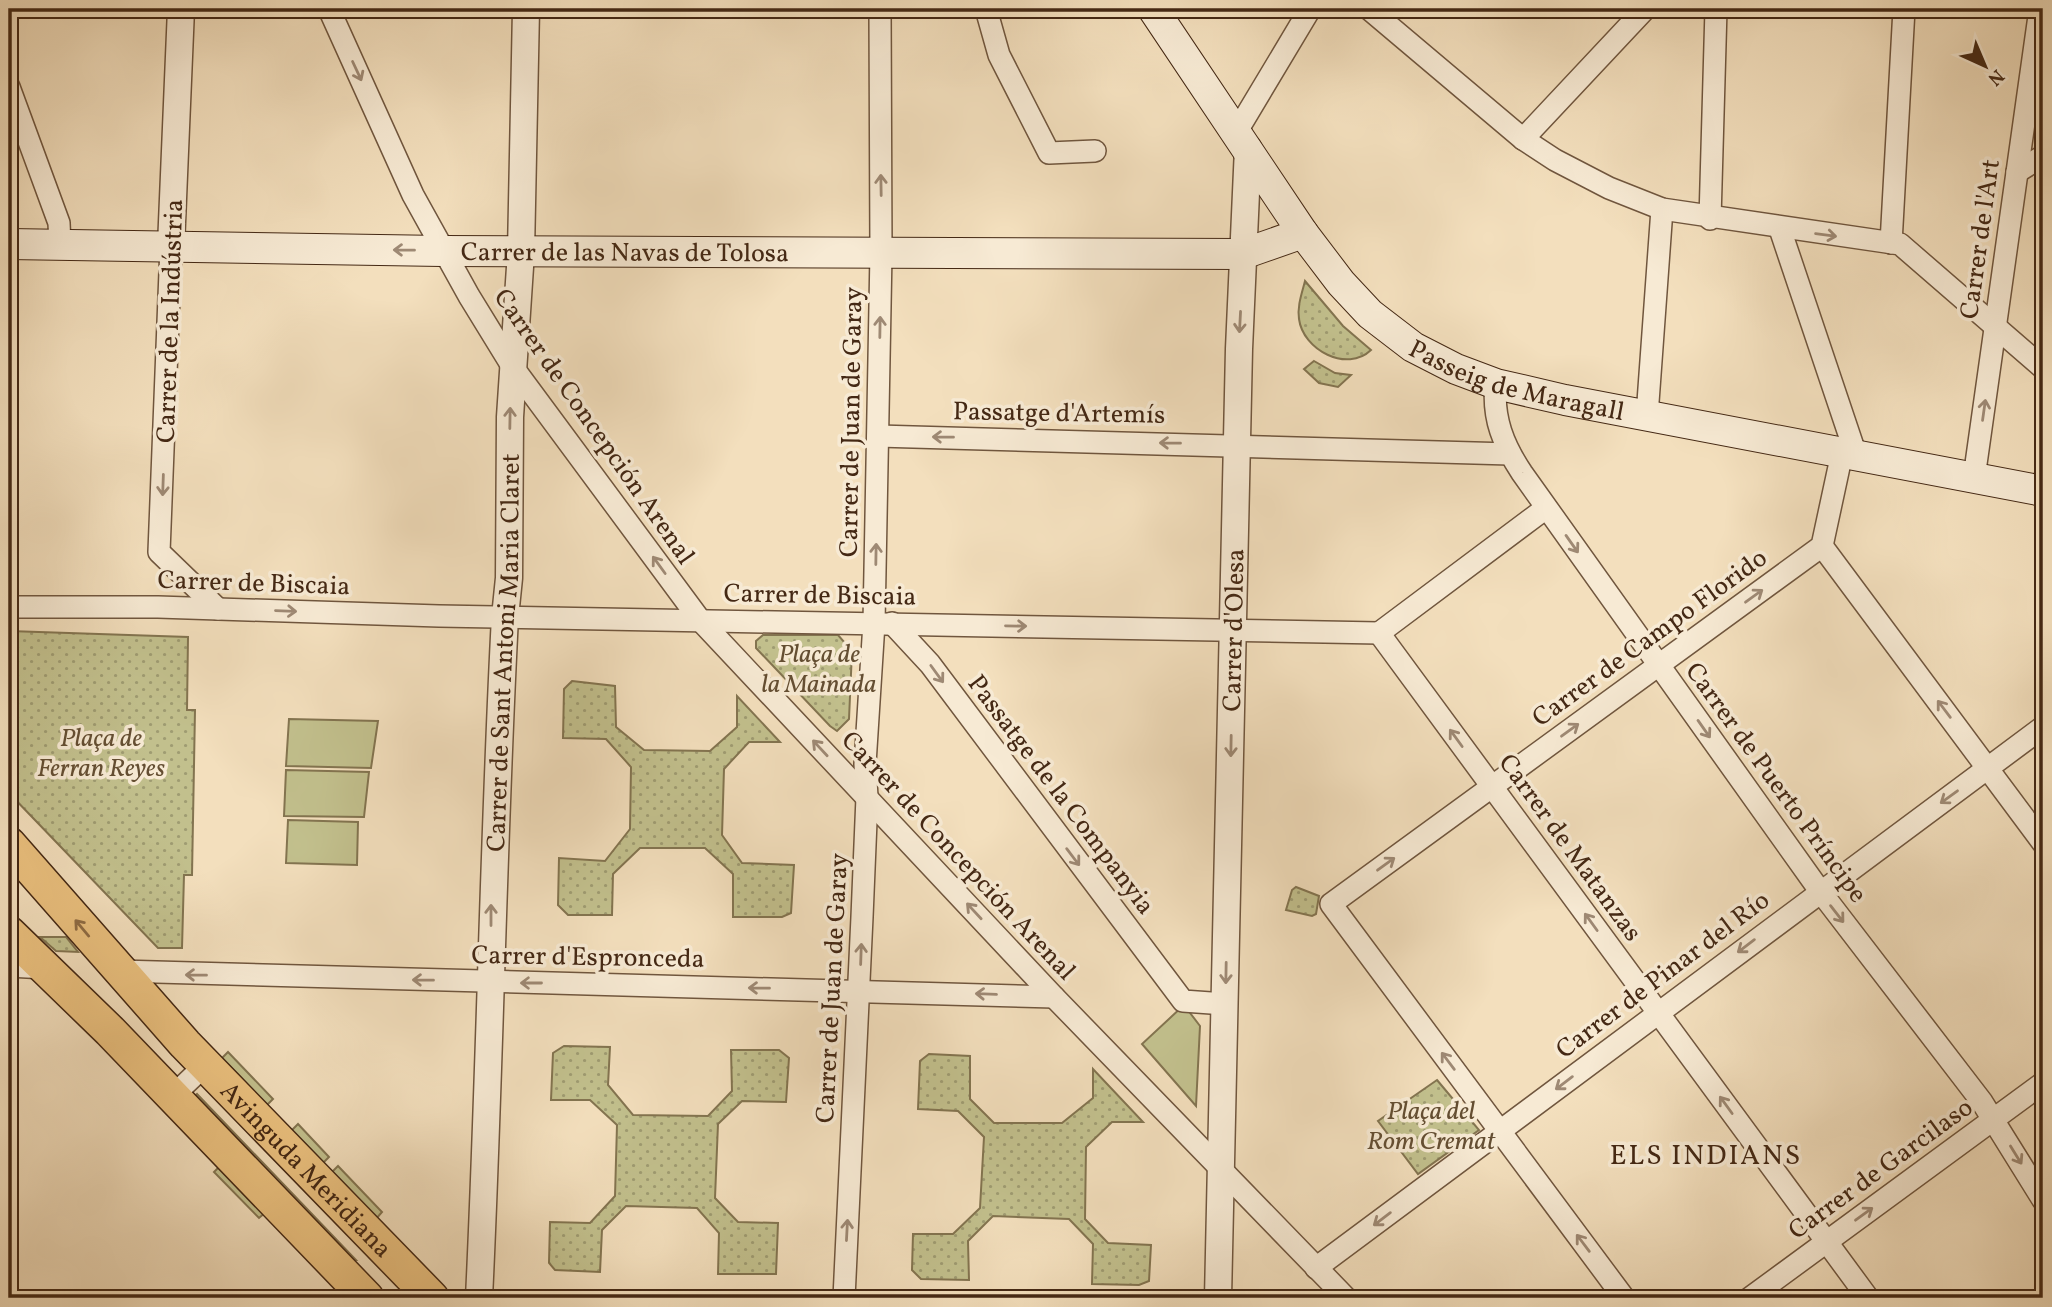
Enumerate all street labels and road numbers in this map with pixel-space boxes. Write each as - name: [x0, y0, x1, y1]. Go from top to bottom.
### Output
- street label: Carrer de l'Art: [1952, 157, 2010, 321]
- street label: Carrer de la Indústria: [149, 198, 193, 444]
- street label: Carrer de las Navas de Tolosa: [461, 235, 789, 272]
- street label: Carrer de Concepción Arenal: [484, 282, 703, 572]
- street label: Carrer de Juan de Garay: [832, 286, 872, 558]
- street label: Passeig de Maragall: [1402, 332, 1627, 431]
- street label: Passatge d'Artemís: [952, 394, 1165, 434]
- street label: Carrer de Sant Antoni Maria Claret: [479, 453, 530, 852]
- street label: Carrer de Campo Florido: [1525, 541, 1775, 736]
- street label: Carrer d'Olesa: [1215, 548, 1255, 712]
- street label: Carrer de Biscaia: [157, 563, 351, 605]
- street label: Carrer de Biscaia: [723, 576, 917, 616]
- street label: Carrer de Puerto Príncipe: [1676, 656, 1875, 911]
- street label: Passatge de la Companyia: [958, 668, 1163, 923]
- street label: Carrer de Concepción Arenal: [832, 724, 1083, 989]
- street label: Carrer de Matanzas: [1489, 747, 1650, 949]
- street label: Carrer de Juan de Garay: [808, 852, 858, 1124]
- street label: Carrer de Pinar del Río: [1549, 883, 1778, 1068]
- street label: Carrer d'Espronceda: [471, 938, 705, 978]
- street label: Avinguda Meridiana: [211, 1074, 400, 1267]
- street label: Carrer de Garcilaso: [1781, 1090, 1981, 1249]

